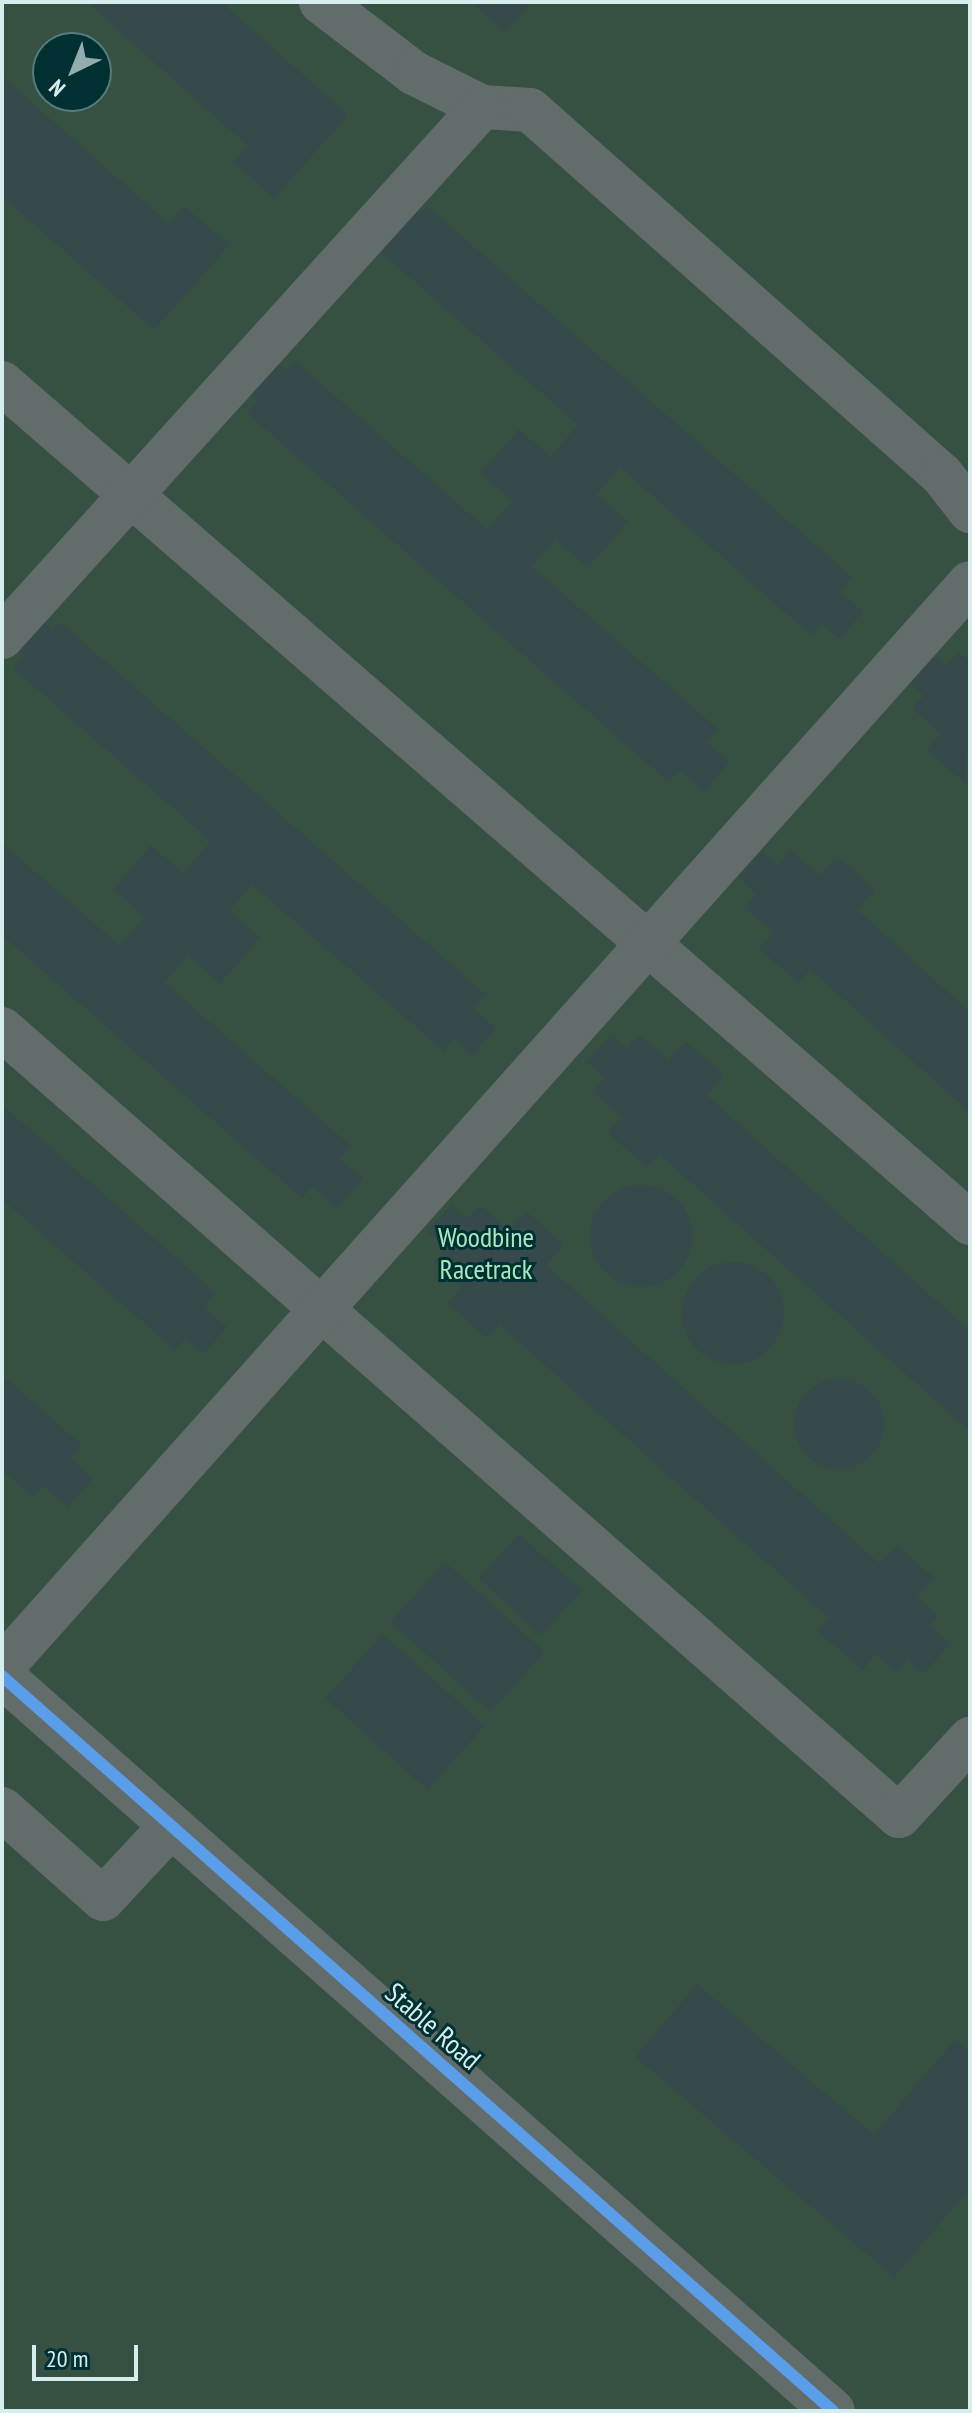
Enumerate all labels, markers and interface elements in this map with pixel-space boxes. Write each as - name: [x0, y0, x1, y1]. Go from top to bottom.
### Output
- north arrow: [32, 32, 112, 112]
- text: N: [43, 74, 71, 102]
- park label: Woodbine Racetrack: [438, 1220, 534, 1286]
- street label: Stable Road: [379, 1976, 487, 2076]
- scale bar: [36, 2329, 142, 2379]
- text: 20 m: [46, 2343, 88, 2374]

